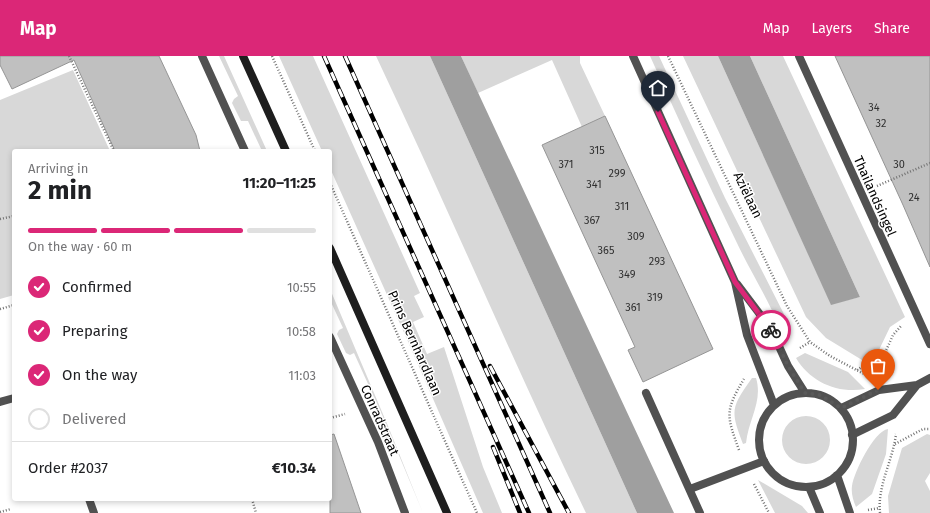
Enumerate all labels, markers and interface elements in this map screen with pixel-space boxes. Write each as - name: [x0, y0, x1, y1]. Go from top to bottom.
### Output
- text: Map: [20, 17, 57, 40]
- text: Map: [763, 20, 789, 37]
- text: Layers: [811, 20, 852, 37]
- text: Share: [874, 20, 910, 37]
- pin: [641, 71, 675, 112]
- icon: home: [647, 77, 669, 99]
- house number: 34: [868, 101, 880, 114]
- house number: 32: [876, 117, 886, 130]
- house number: 315: [589, 144, 605, 157]
- street label: Thailandsingel: [851, 154, 899, 239]
- house number: 371: [559, 158, 573, 171]
- house number: 30: [893, 158, 905, 171]
- text: Arriving in: [28, 161, 88, 176]
- house number: 299: [609, 167, 626, 180]
- street label: Aziëlaan: [730, 170, 766, 220]
- text: 11:20–11:25: [242, 174, 316, 192]
- text: 2 min: [28, 175, 92, 206]
- house number: 341: [586, 178, 602, 191]
- house number: 24: [909, 191, 920, 204]
- house number: 311: [615, 200, 629, 213]
- house number: 367: [584, 214, 600, 227]
- house number: 309: [627, 230, 645, 243]
- text: On the way · 60 m: [28, 239, 132, 254]
- house number: 365: [598, 244, 615, 257]
- house number: 293: [649, 255, 665, 268]
- house number: 349: [619, 268, 636, 281]
- icon: check: [28, 276, 50, 298]
- text: Confirmed: [62, 278, 132, 296]
- text: 10:55: [287, 280, 316, 295]
- street label: Prins Bernhardlaan: [385, 288, 445, 398]
- house number: 319: [647, 291, 663, 304]
- house number: 361: [625, 301, 641, 314]
- courier: [751, 310, 791, 350]
- icon: bike: [760, 319, 782, 341]
- icon: check: [28, 320, 50, 342]
- text: Preparing: [62, 322, 127, 340]
- text: 10:58: [286, 324, 316, 339]
- pin: [861, 349, 895, 390]
- icon: bag: [867, 355, 889, 377]
- icon: check: [28, 364, 50, 386]
- text: On the way: [62, 366, 137, 384]
- text: 11:03: [288, 368, 316, 383]
- street label: Conradstraat: [358, 382, 402, 458]
- text: Delivered: [62, 410, 126, 428]
- text: Order #2037: [28, 459, 108, 477]
- text: €10.34: [272, 459, 316, 477]

